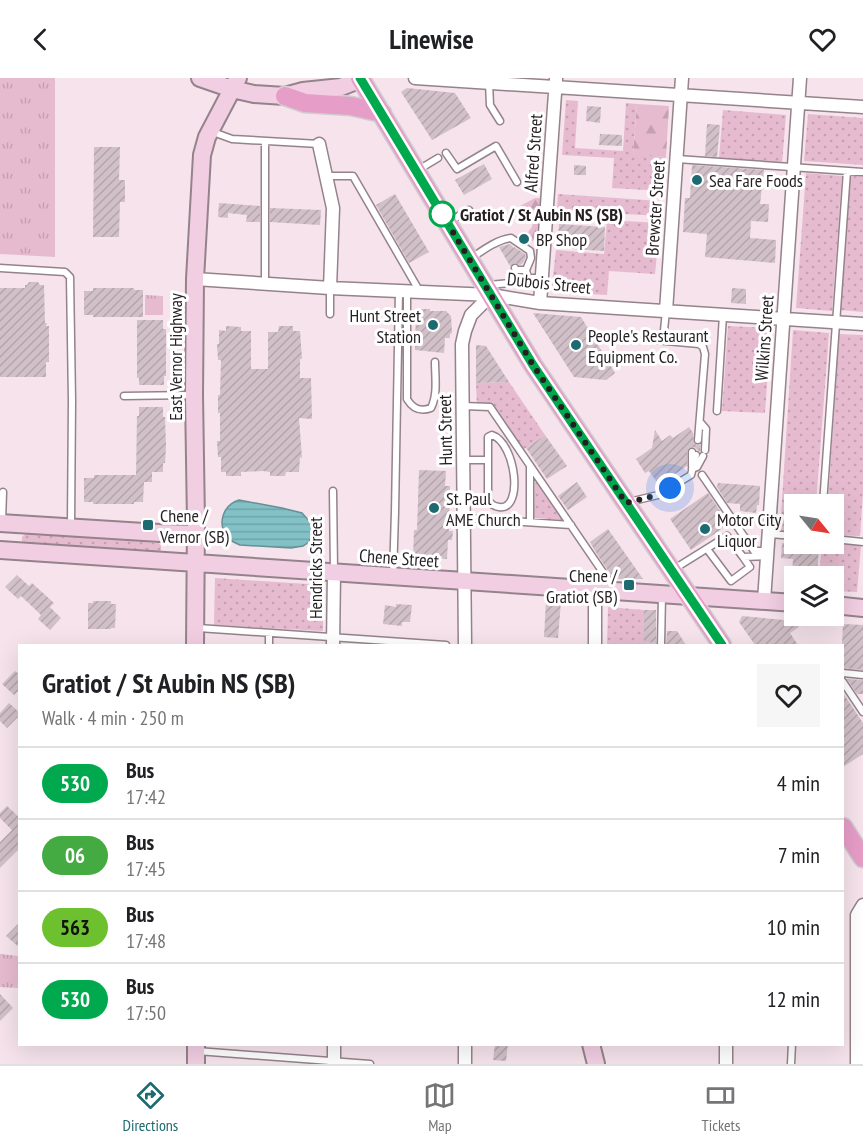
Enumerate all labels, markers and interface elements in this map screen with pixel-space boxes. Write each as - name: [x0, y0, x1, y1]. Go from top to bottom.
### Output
- text: Linewise: [389, 22, 474, 56]
- icon: back: [24, 23, 57, 56]
- icon: heart: [806, 23, 839, 56]
- street label: Alfred Street: [519, 113, 547, 193]
- street label: Brewster Street: [640, 159, 670, 257]
- place label: Sea Fare Foods: [709, 169, 803, 192]
- marker: Sea Fare Foods: [690, 173, 704, 187]
- marker: Gratiot / St Aubin NS (SB): [429, 201, 455, 227]
- place label: Gratiot / St Aubin NS (SB): [460, 203, 623, 226]
- place label: BP Shop: [536, 228, 587, 251]
- marker: BP Shop: [517, 232, 531, 246]
- street label: Dubois Street: [506, 267, 592, 299]
- street label: East Vernor Highway: [164, 293, 187, 421]
- street label: Wilkins Street: [750, 294, 778, 382]
- place label: Hunt Street Station: [350, 304, 421, 348]
- marker: Hunt Street Station: [426, 318, 440, 332]
- place label: People's Restaurant Equipment Co.: [588, 324, 709, 368]
- marker: People's Restaurant Equipment Co.: [569, 338, 583, 352]
- street label: Hunt Street: [433, 394, 457, 466]
- your location: [655, 473, 685, 503]
- place label: St. Paul AME Church: [446, 487, 521, 531]
- north arrow: [784, 494, 844, 554]
- map controls: [784, 494, 844, 626]
- marker: St. Paul AME Church: [427, 501, 441, 515]
- place label: Chene / Vernor (SB): [159, 504, 230, 548]
- place label: Motor City Liquor: [717, 508, 782, 552]
- street label: Hendricks Street: [304, 517, 327, 619]
- marker: Chene / Vernor (SB): [141, 518, 155, 532]
- marker: Motor City Liquor: [698, 522, 712, 536]
- street label: Chene Street: [358, 544, 440, 572]
- place label: Chene / Gratiot (SB): [546, 564, 618, 608]
- button: layers: [784, 566, 844, 626]
- marker: Chene / Gratiot (SB): [622, 578, 636, 592]
- text: Gratiot / St Aubin NS (SB): [42, 664, 296, 701]
- button: heart: [757, 664, 820, 727]
- text: Walk · 4 min · 250 m: [42, 705, 184, 731]
- text: Bus: [126, 756, 154, 784]
- text: 4 min: [777, 769, 820, 797]
- text: 530: [60, 770, 90, 797]
- text: 17:42: [126, 784, 166, 810]
- text: Bus: [126, 828, 154, 856]
- text: 7 min: [778, 841, 820, 869]
- text: 06: [65, 842, 85, 869]
- text: 17:45: [126, 856, 166, 882]
- text: Bus: [126, 900, 154, 928]
- text: 10 min: [767, 913, 820, 941]
- text: 563: [60, 914, 90, 941]
- text: 17:48: [126, 928, 166, 954]
- text: Bus: [126, 972, 154, 1000]
- text: 12 min: [767, 985, 820, 1013]
- text: 530: [60, 986, 90, 1013]
- text: 17:50: [126, 1000, 166, 1026]
- tab: Directions: [123, 1079, 178, 1135]
- tab: Map: [423, 1079, 456, 1135]
- tab: Tickets: [702, 1079, 740, 1135]

